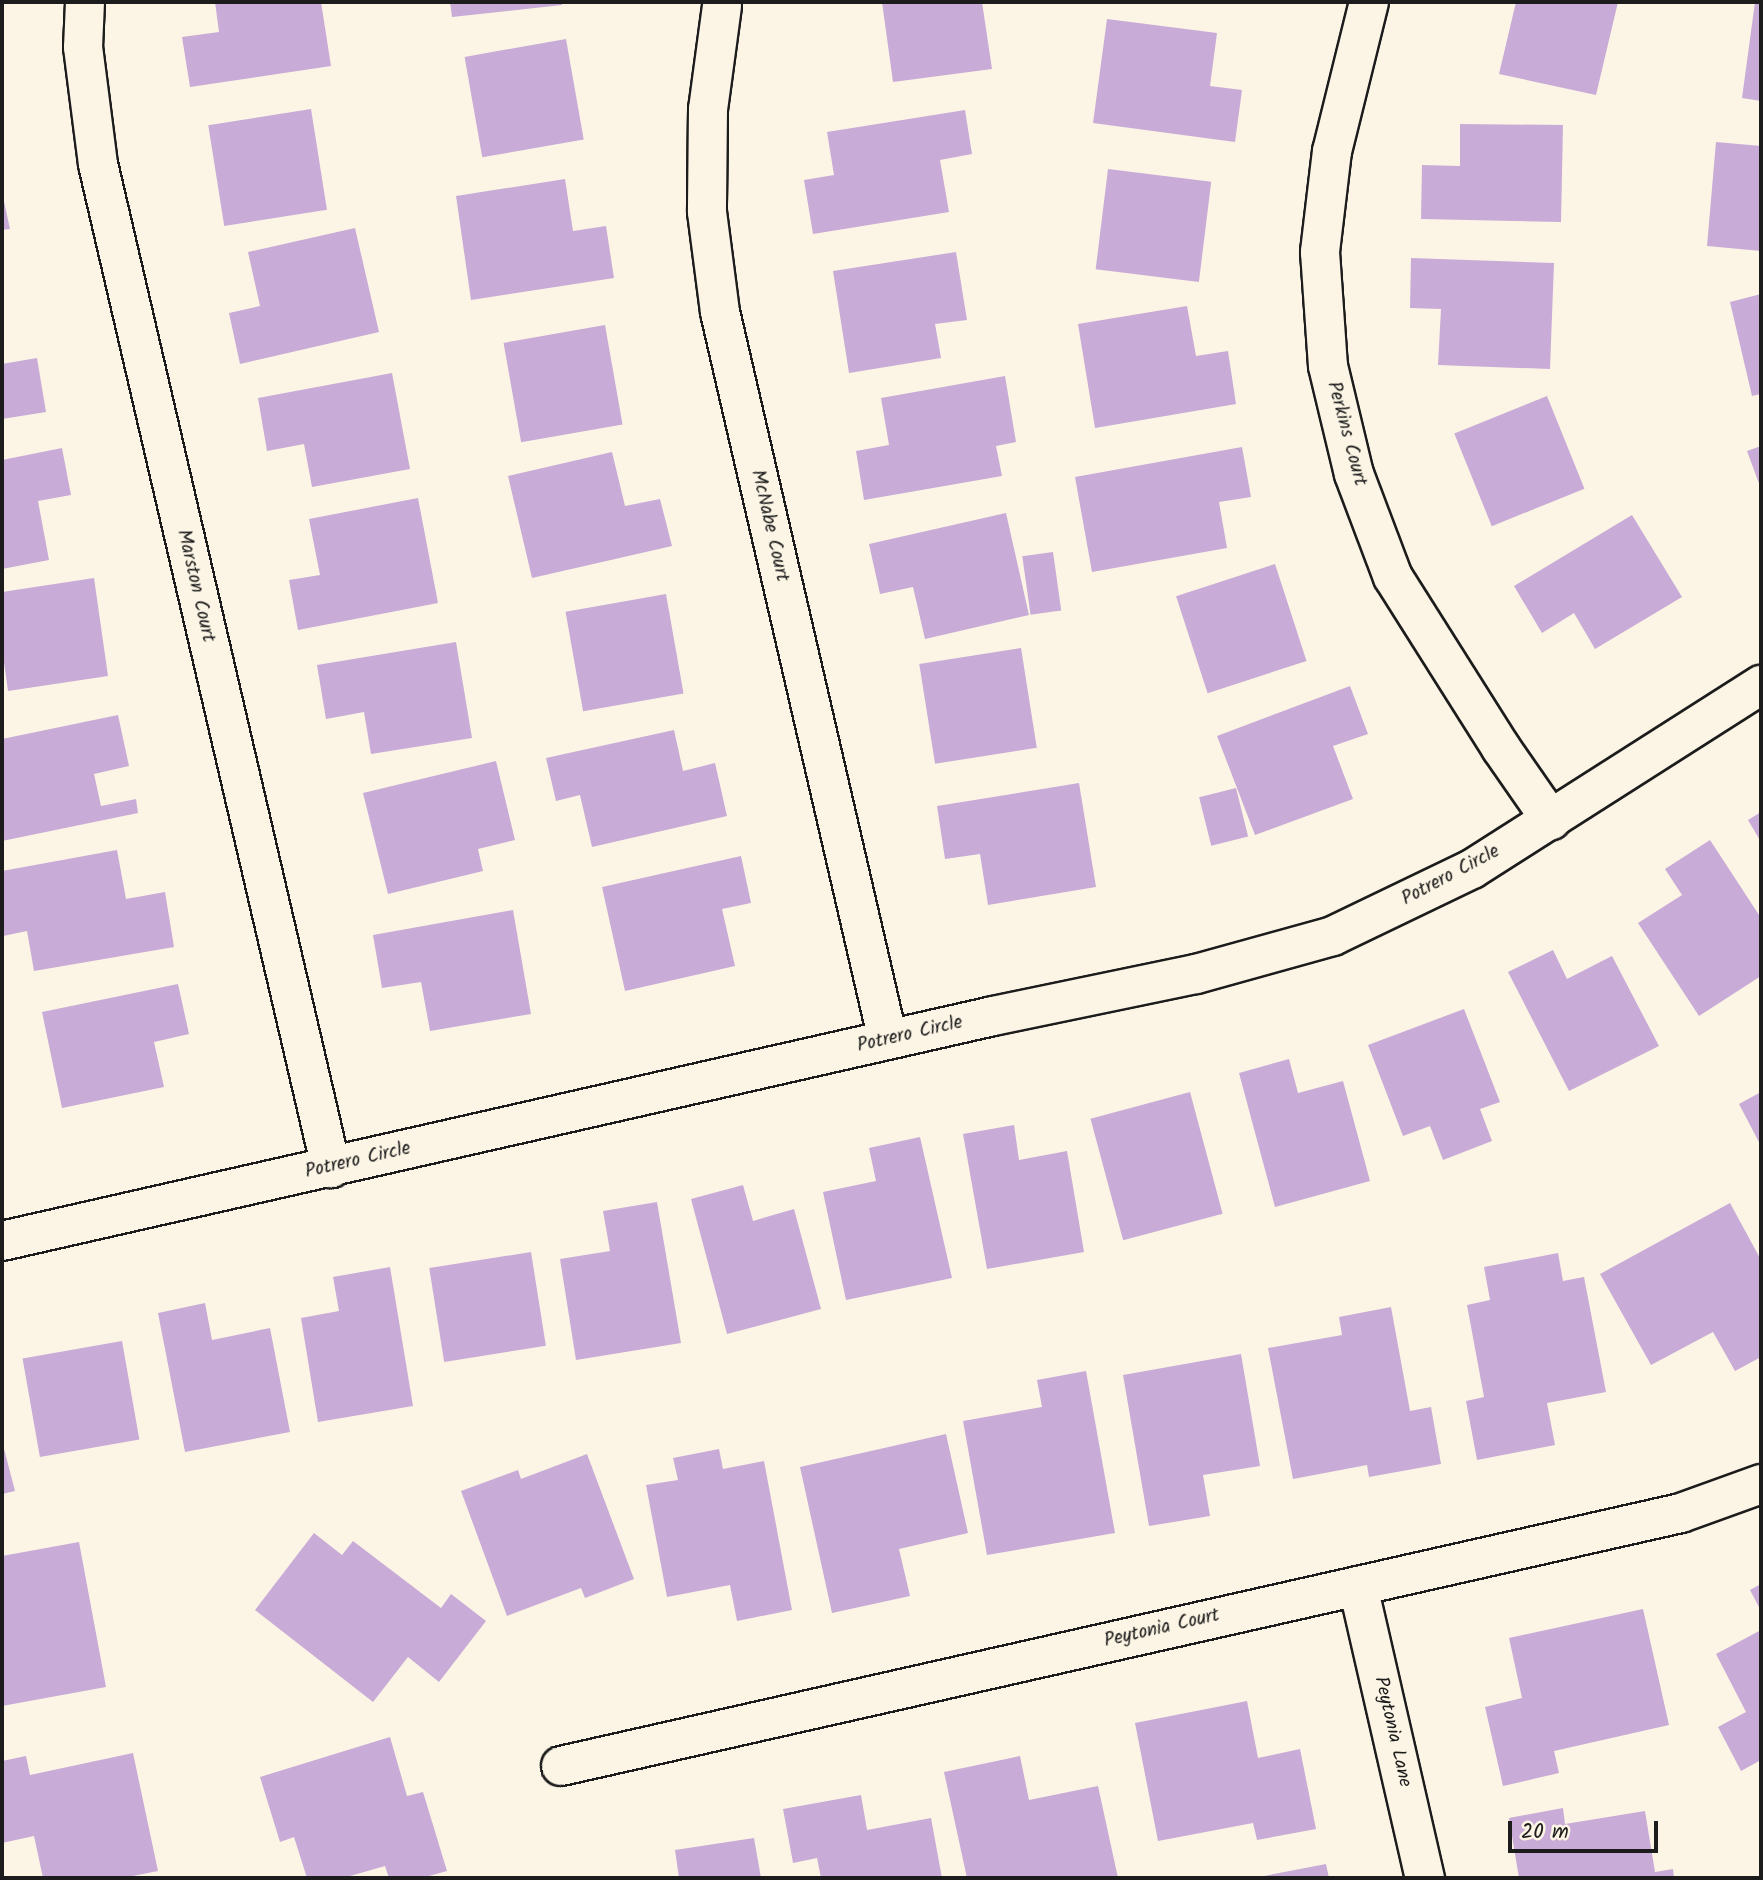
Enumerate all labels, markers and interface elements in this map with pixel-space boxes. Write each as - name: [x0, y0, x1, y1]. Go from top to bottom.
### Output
- street label: Perkins Court: [1321, 379, 1371, 489]
- street label: McNabe Court: [745, 468, 793, 584]
- street label: Marston Court: [171, 528, 219, 644]
- street label: Potrero Circle: [1398, 841, 1504, 911]
- street label: Potrero Circle: [855, 1012, 965, 1058]
- street label: Potrero Circle: [303, 1138, 413, 1184]
- street label: Peytonia Court: [1102, 1605, 1222, 1653]
- street label: Peytonia Lane: [1368, 1674, 1416, 1790]
- scale bar: [1511, 1806, 1662, 1850]
- text: 20 m: [1521, 1816, 1569, 1849]

